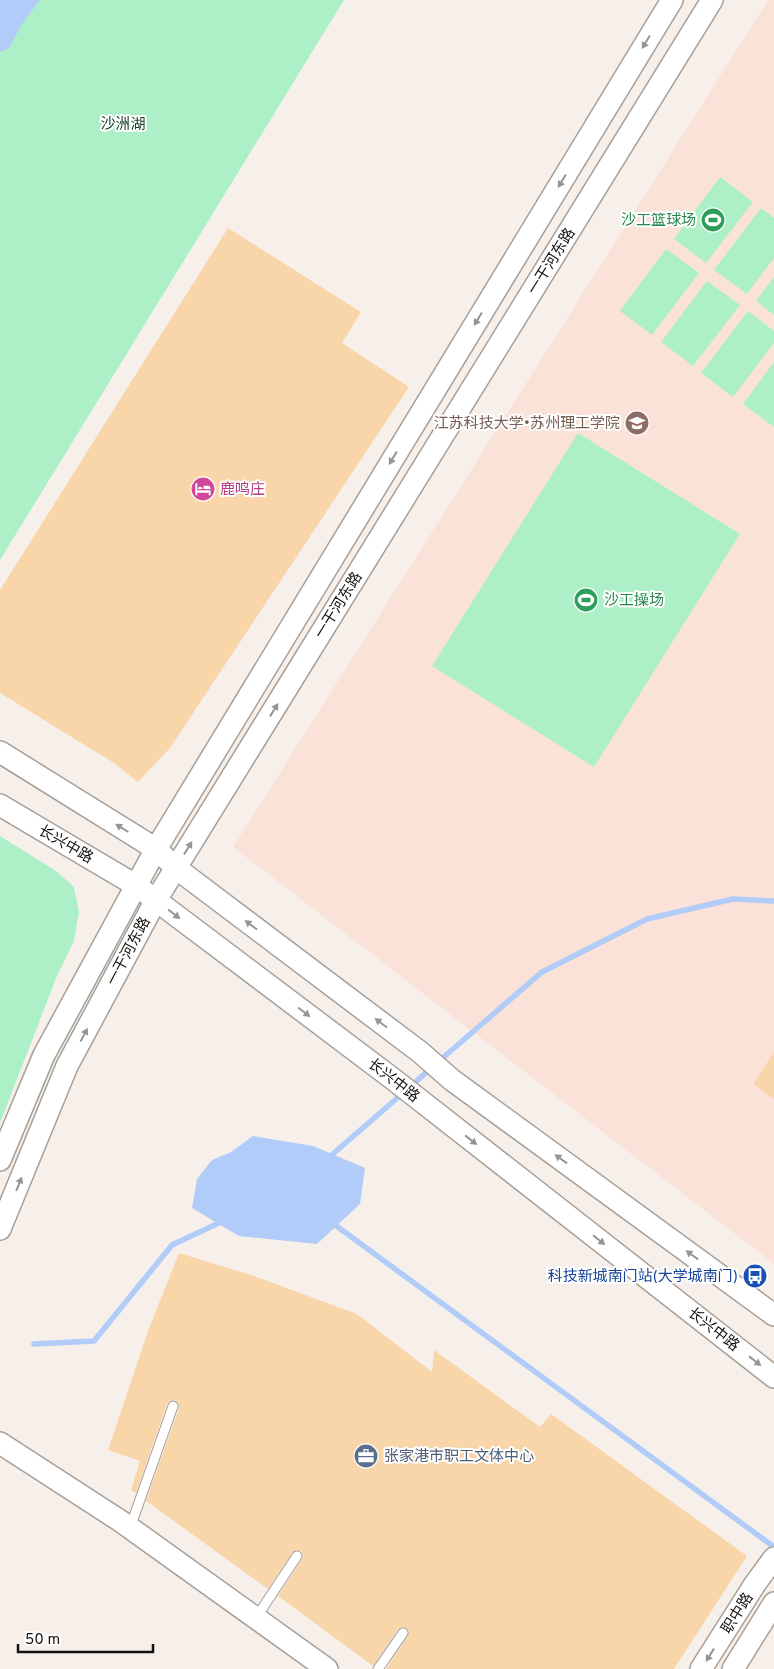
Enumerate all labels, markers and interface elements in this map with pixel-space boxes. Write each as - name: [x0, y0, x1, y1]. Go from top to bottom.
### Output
- one-way arrow: [642, 35, 651, 48]
- park label: 沙洲湖: [100, 115, 146, 135]
- one-way arrow: [558, 174, 567, 187]
- sports icon: 沙工篮球场: [700, 207, 726, 233]
- place label: 沙工篮球场: [621, 212, 696, 231]
- street label: 一干河东路: [524, 225, 580, 299]
- one-way arrow: [473, 313, 482, 326]
- school or university icon: 江苏科技大学•苏州理工学院: [624, 410, 650, 436]
- place label: 江苏科技大学•苏州理工学院: [434, 414, 620, 434]
- one-way arrow: [389, 452, 398, 465]
- hotel icon: 鹿鸣庄: [190, 476, 216, 502]
- place label: 鹿鸣庄: [220, 481, 265, 500]
- street label: 一干河东路: [311, 569, 367, 643]
- sports icon: 沙工操场: [573, 587, 599, 613]
- place label: 沙工操场: [604, 592, 664, 611]
- one-way arrow: [269, 703, 278, 716]
- street label: 长兴中路: [35, 822, 96, 869]
- one-way arrow: [115, 823, 128, 832]
- one-way arrow: [184, 841, 193, 854]
- one-way arrow: [168, 909, 181, 920]
- street label: 一干河东路: [103, 914, 155, 989]
- one-way arrow: [244, 920, 258, 930]
- one-way arrow: [297, 1007, 311, 1017]
- one-way arrow: [374, 1018, 388, 1028]
- one-way arrow: [80, 1028, 88, 1043]
- street label: 长兴中路: [364, 1055, 423, 1107]
- one-way arrow: [464, 1134, 477, 1145]
- one-way arrow: [555, 1154, 568, 1165]
- one-way arrow: [15, 1177, 23, 1191]
- one-way arrow: [592, 1234, 605, 1245]
- one-way arrow: [685, 1250, 699, 1260]
- bus stop icon: 科技新城南门站(大学城南门): [742, 1263, 768, 1289]
- place label: 科技新城南门站(大学城南门): [548, 1268, 738, 1287]
- street label: 长兴中路: [684, 1304, 743, 1356]
- one-way arrow: [748, 1356, 761, 1367]
- office icon: 张家港市职工文体中心: [353, 1443, 379, 1469]
- place label: 张家港市职工文体中心: [384, 1448, 534, 1467]
- street label: 职中路: [718, 1590, 758, 1638]
- scale bar: [18, 1622, 152, 1654]
- text: 50 m: [25, 1631, 60, 1650]
- one-way arrow: [706, 1648, 715, 1661]

